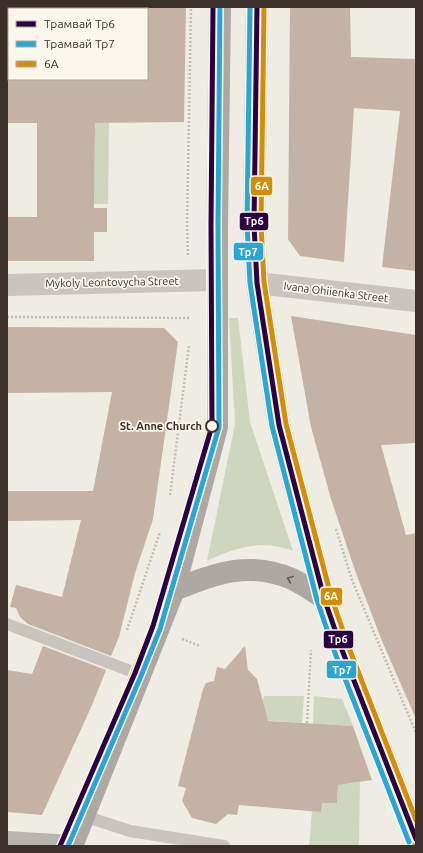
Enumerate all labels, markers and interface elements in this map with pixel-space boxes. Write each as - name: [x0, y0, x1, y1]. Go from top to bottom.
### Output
- legend: [8, 8, 148, 80]
- text: Трамвай Тр6: [44, 17, 115, 30]
- text: Трамвай Тр7: [44, 37, 115, 50]
- text: 6А: [44, 57, 59, 70]
- line badge: 6А: [250, 176, 273, 196]
- text: 6А: [255, 180, 269, 192]
- line badge: Тр6: [239, 212, 269, 231]
- text: Тр6: [244, 215, 264, 227]
- line badge: Тр7: [233, 242, 264, 261]
- text: Тр7: [238, 246, 258, 258]
- street label: Mykoly Leontovycha Street: [45, 275, 180, 289]
- street label: Ivana Ohiienka Street: [283, 280, 390, 304]
- marker: St. Anne Church: [205, 419, 219, 433]
- place label: St. Anne Church: [120, 420, 202, 432]
- one-way arrow: [287, 576, 294, 584]
- line badge: 6А: [320, 587, 343, 606]
- text: 6А: [324, 590, 338, 602]
- line badge: Тр6: [323, 630, 354, 649]
- text: Тр6: [328, 633, 348, 645]
- line badge: Тр7: [326, 660, 357, 679]
- text: Тр7: [332, 664, 352, 676]

